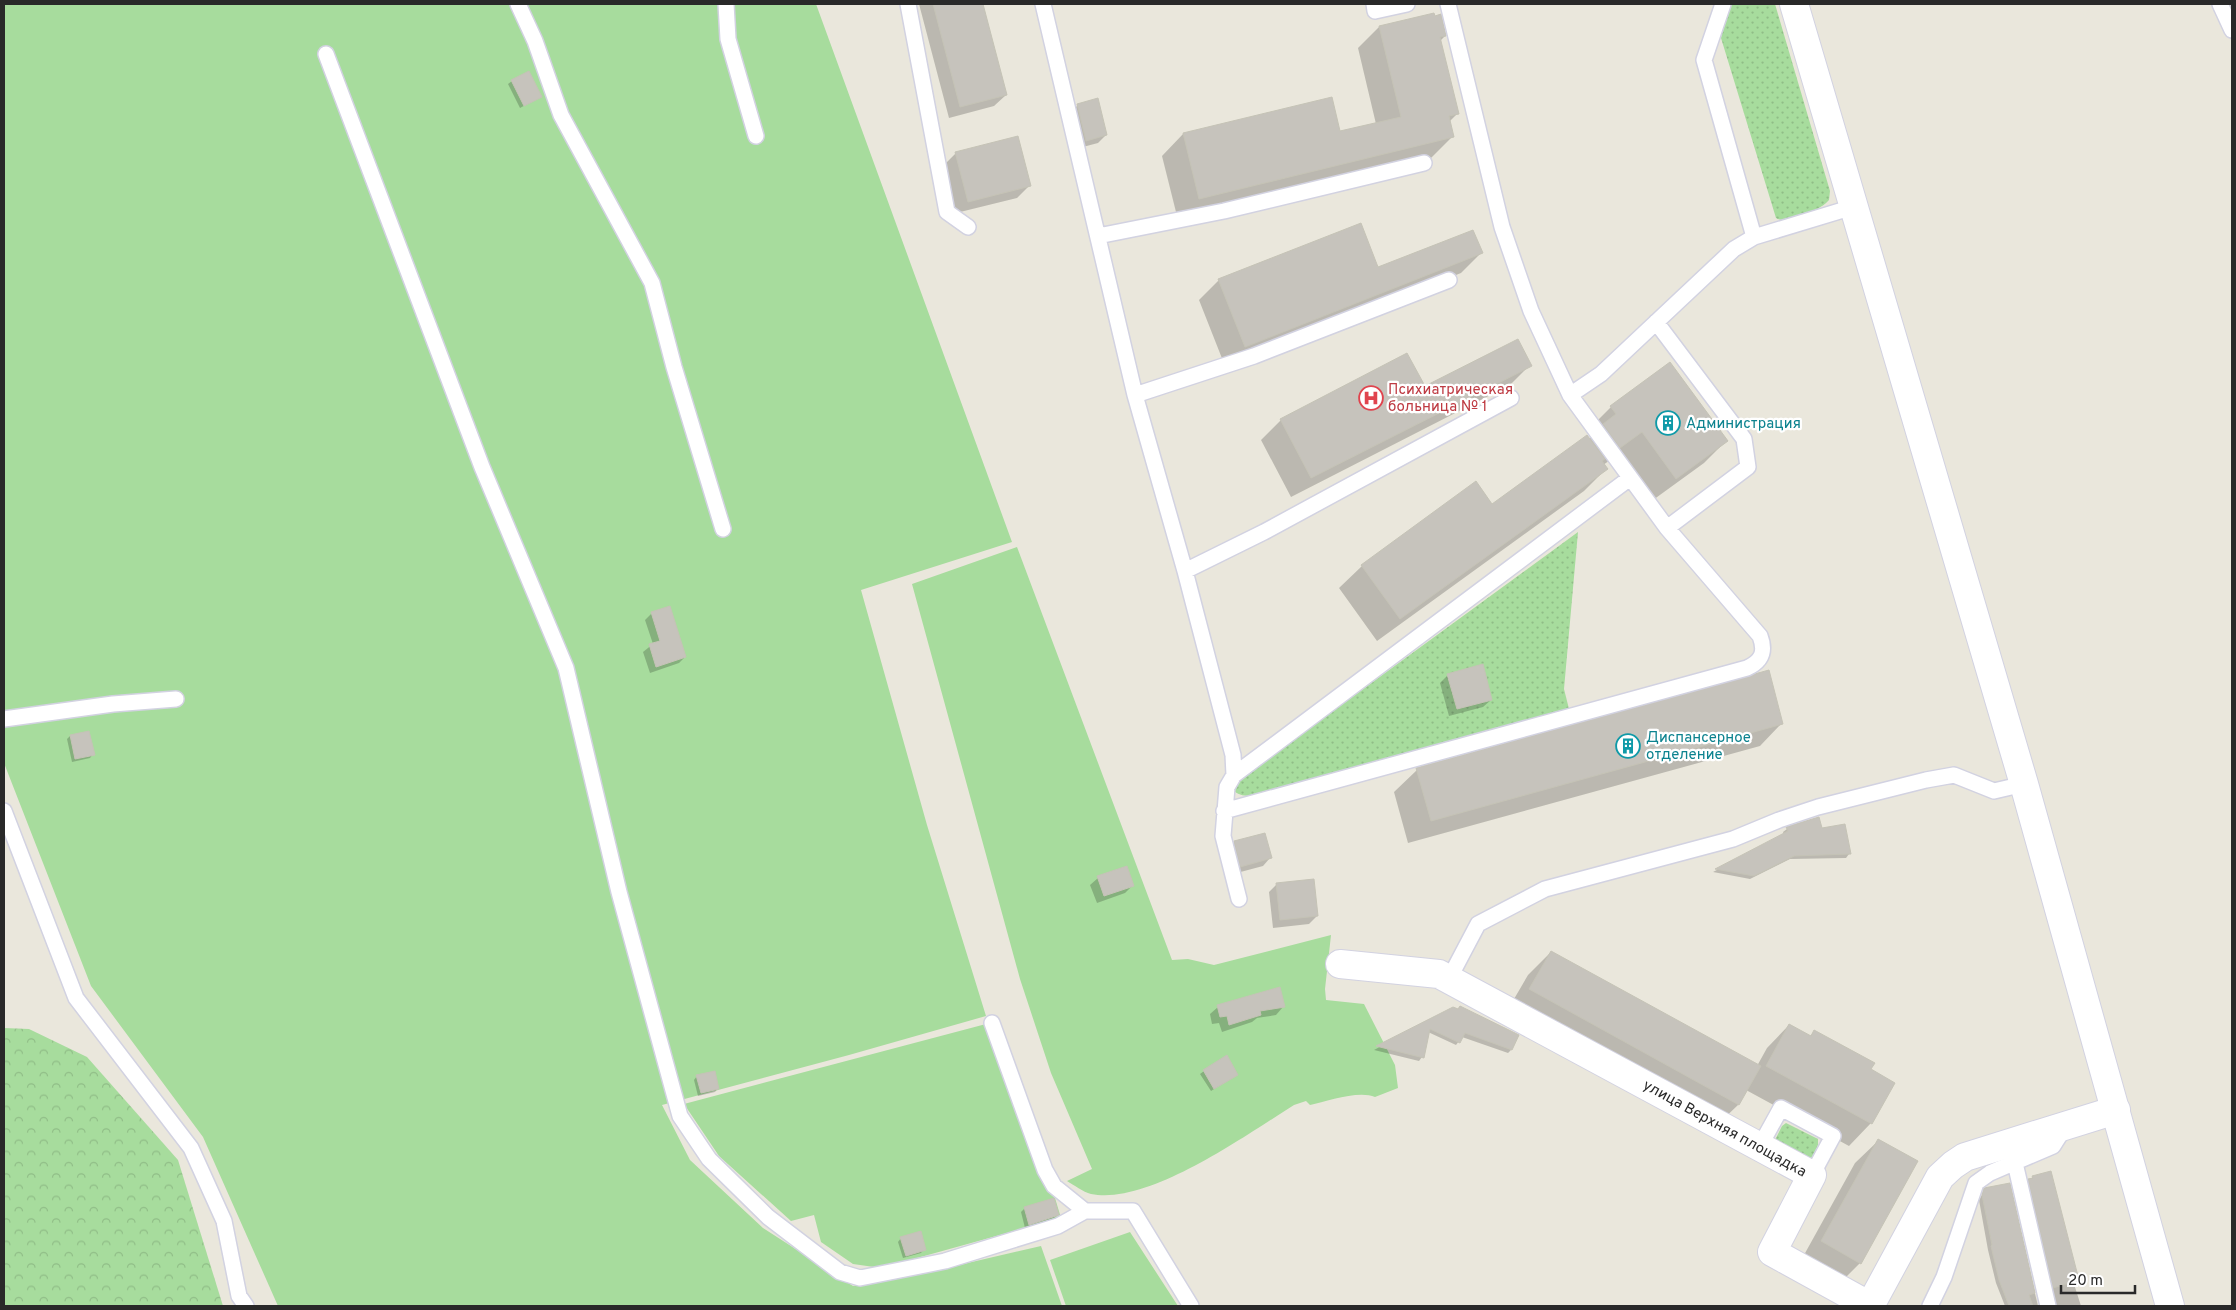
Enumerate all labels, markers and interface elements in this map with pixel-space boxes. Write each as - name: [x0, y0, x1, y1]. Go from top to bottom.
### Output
- place label: Психиатрическая больница № 1: [1388, 381, 1513, 417]
- hospital icon: Психиатрическая больница № 1: [1358, 385, 1384, 411]
- building icon: Администрация: [1655, 410, 1681, 436]
- place label: Администрация: [1686, 415, 1801, 434]
- place label: Диспансерное отделение: [1646, 729, 1751, 765]
- building icon: Диспансерное отделение: [1615, 733, 1641, 759]
- street label: улица Верхняя площадка: [1639, 1076, 1809, 1182]
- scale bar: [2061, 1262, 2135, 1294]
- text: 20 m: [2068, 1272, 2103, 1291]

